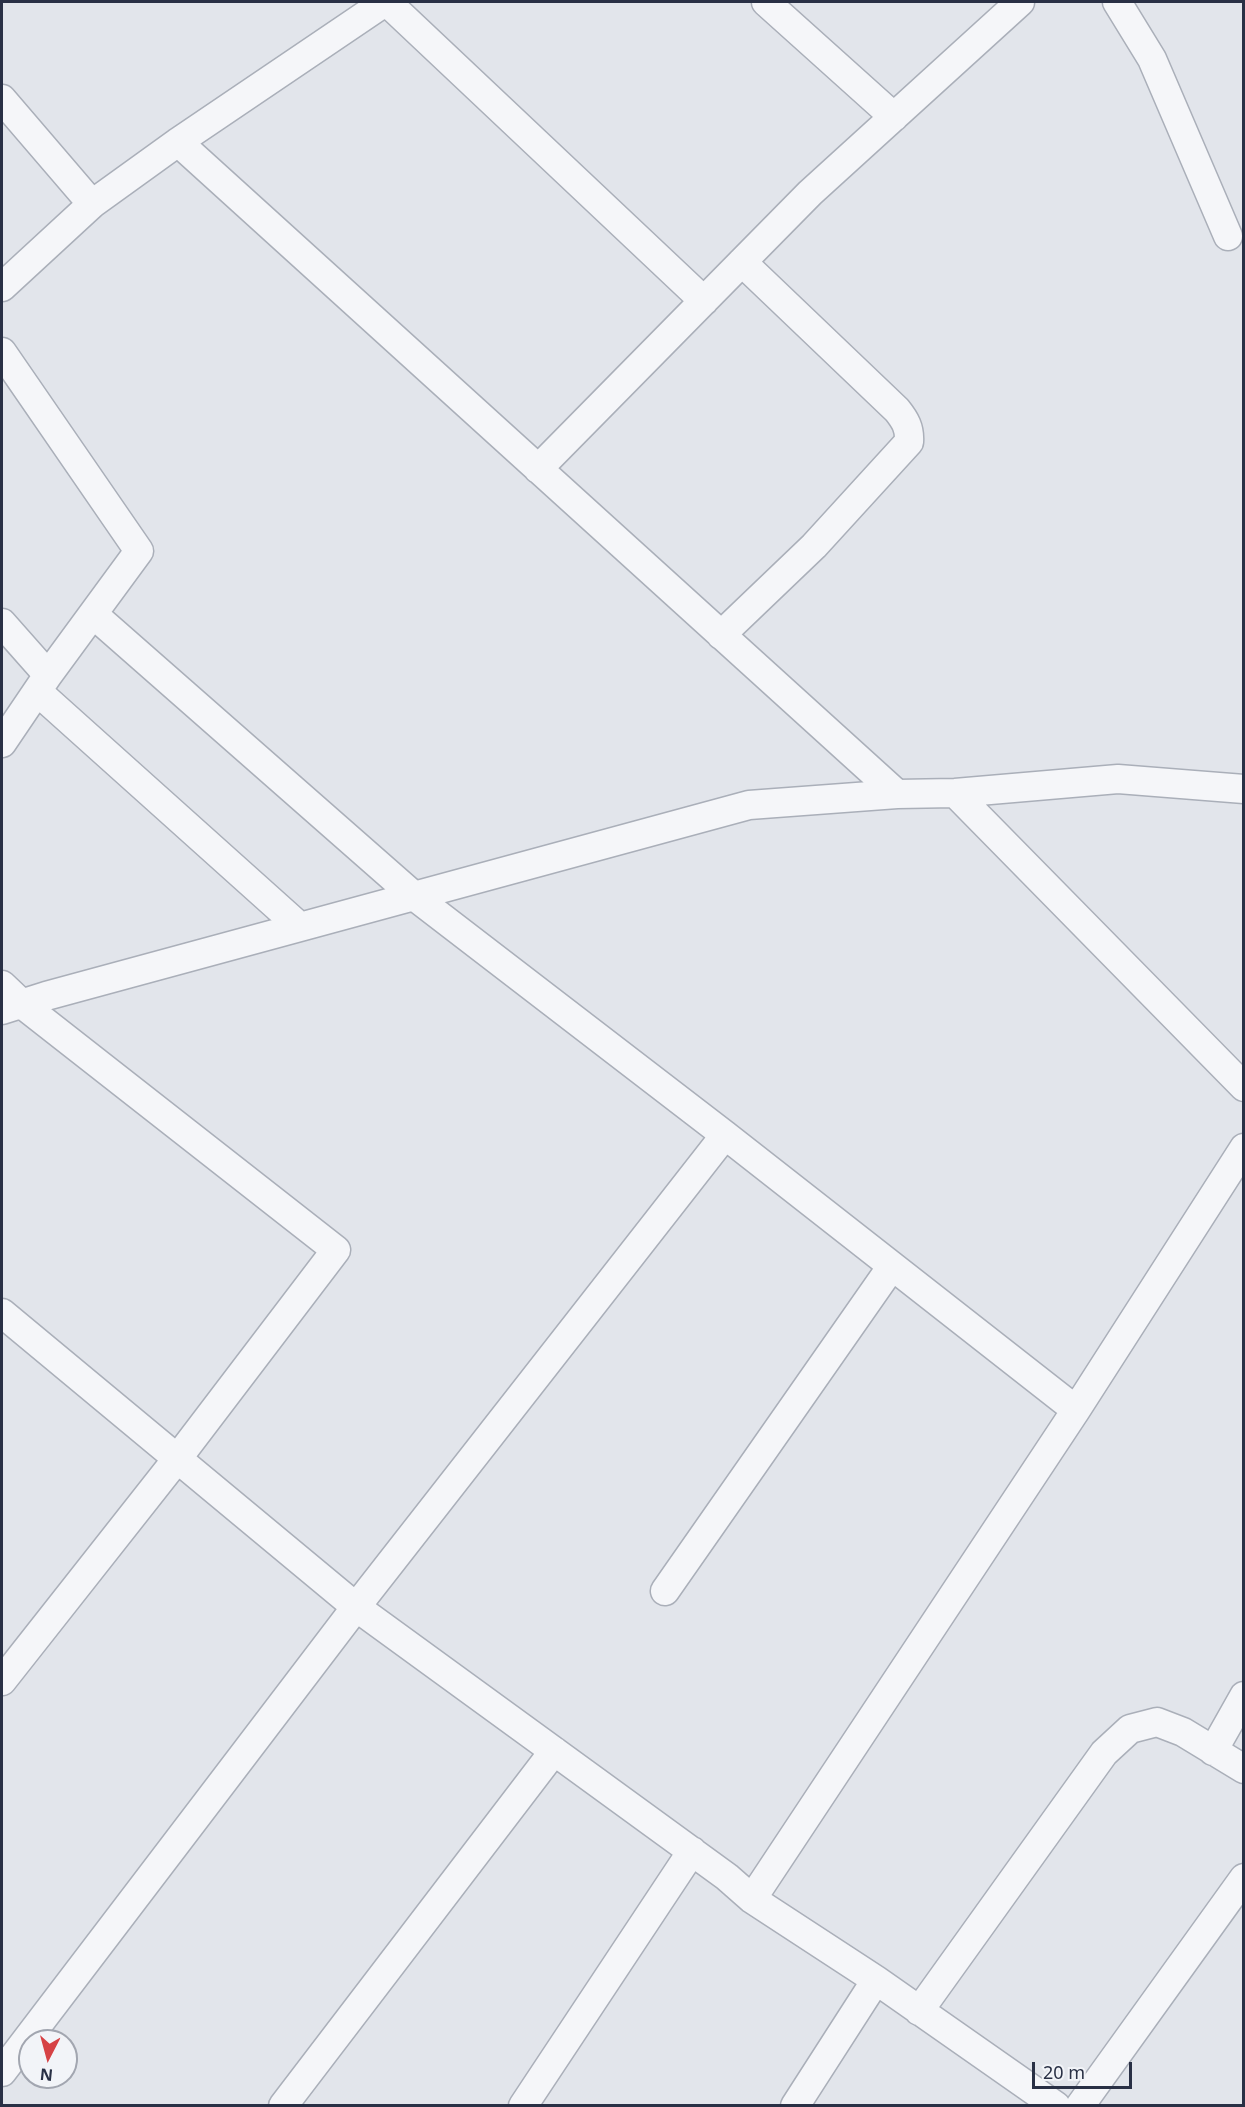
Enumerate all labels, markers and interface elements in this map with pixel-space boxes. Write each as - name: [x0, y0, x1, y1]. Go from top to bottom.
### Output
- north arrow: [18, 2029, 78, 2089]
- scale bar: [1035, 2050, 1136, 2088]
- text: 20 m: [1043, 2060, 1085, 2084]
- text: N: [39, 2063, 54, 2087]

